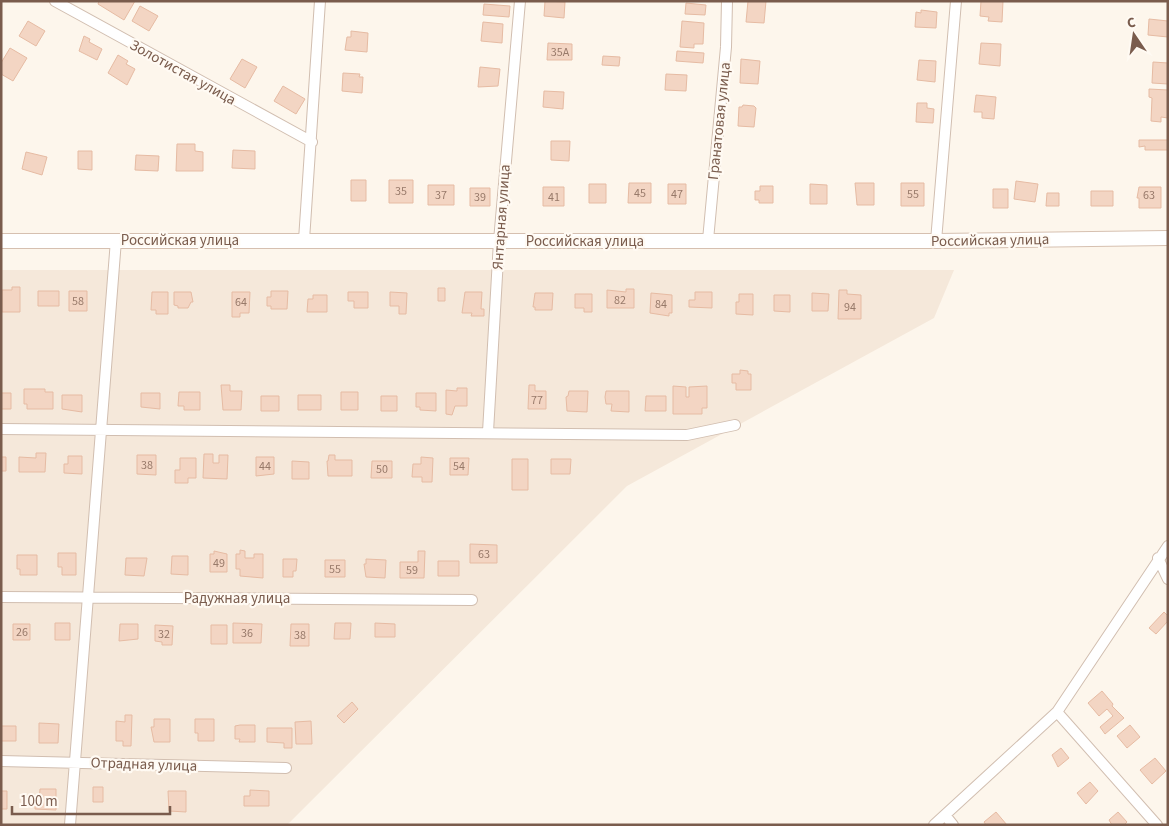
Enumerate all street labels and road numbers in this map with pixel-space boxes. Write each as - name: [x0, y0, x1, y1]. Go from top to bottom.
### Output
- street label: Золотистая улица: [126, 35, 240, 110]
- street label: Гранатовая улица: [703, 61, 736, 181]
- street label: Янтарная улица: [487, 164, 516, 270]
- street label: Российская улица: [931, 229, 1049, 252]
- street label: Российская улица: [121, 230, 239, 251]
- street label: Российская улица: [526, 231, 644, 252]
- street label: Радужная улица: [184, 588, 290, 609]
- street label: Отрадная улица: [90, 752, 198, 777]

